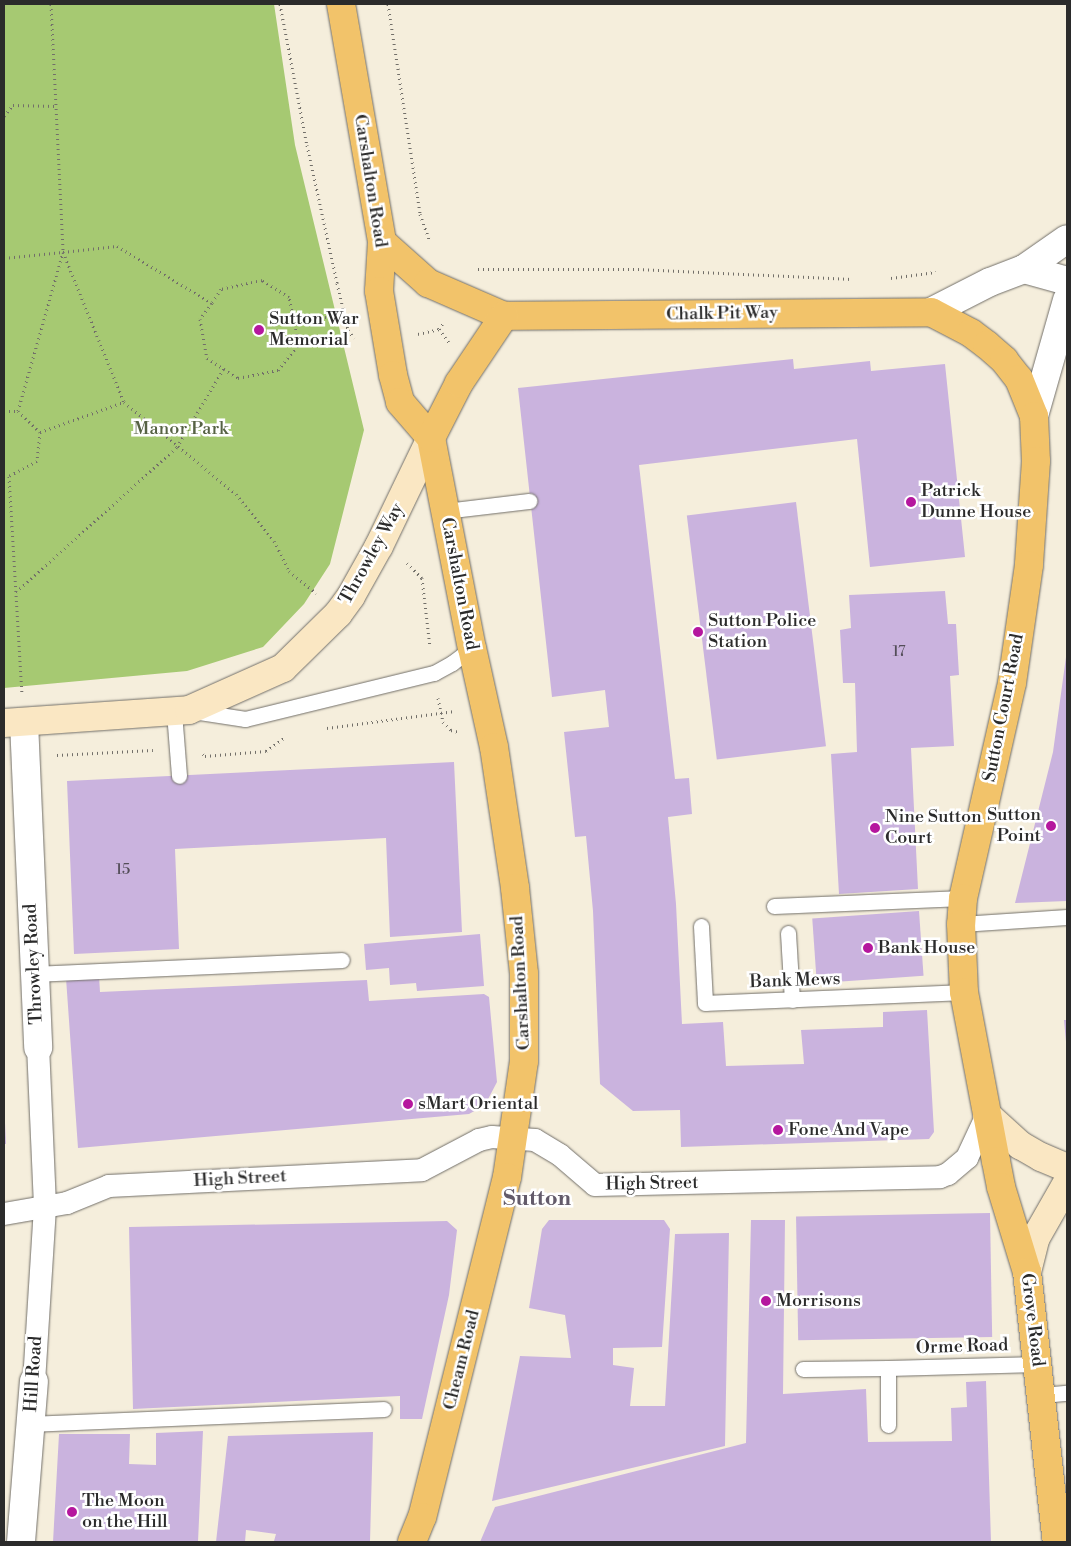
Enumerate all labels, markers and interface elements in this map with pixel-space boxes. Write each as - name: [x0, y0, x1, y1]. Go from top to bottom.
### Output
- street label: Carshalton Road: [349, 113, 391, 249]
- street label: Chalk Pit Way: [666, 302, 778, 326]
- place label: Sutton War Memorial: [269, 309, 359, 352]
- marker: Sutton War Memorial: [253, 324, 265, 336]
- park label: Manor Park: [134, 418, 228, 440]
- place label: Patrick Dunne House: [921, 481, 1031, 524]
- marker: Patrick Dunne House: [905, 496, 917, 508]
- street label: Throwley Way: [335, 500, 409, 608]
- street label: Carshalton Road: [436, 516, 482, 652]
- place label: Sutton Police Station: [708, 611, 816, 654]
- marker: Sutton Police Station: [692, 626, 704, 638]
- street label: Sutton Court Road: [979, 632, 1029, 784]
- house number: 17: [892, 643, 906, 661]
- place label: Sutton Point: [987, 805, 1041, 848]
- place label: Nine Sutton Court: [885, 807, 982, 850]
- marker: Sutton Point: [1045, 820, 1057, 832]
- marker: Nine Sutton Court: [869, 822, 881, 834]
- house number: 15: [116, 861, 130, 879]
- street label: Throwley Road: [20, 903, 48, 1025]
- street label: Carshalton Road: [507, 915, 535, 1051]
- place label: Bank House: [878, 937, 975, 959]
- marker: Bank House: [862, 942, 874, 954]
- street label: Bank Mews: [749, 969, 841, 993]
- place label: sMart Oriental: [418, 1093, 538, 1115]
- marker: sMart Oriental: [402, 1098, 414, 1110]
- place label: Fone And Vape: [788, 1119, 909, 1141]
- marker: Fone And Vape: [772, 1124, 784, 1136]
- street label: High Street: [193, 1166, 287, 1192]
- street label: High Street: [605, 1172, 699, 1196]
- district label: Sutton: [503, 1186, 571, 1212]
- street label: Grove Road: [1016, 1272, 1048, 1368]
- place label: Morrisons: [776, 1290, 861, 1312]
- marker: Morrisons: [760, 1295, 772, 1307]
- street label: Cheam Road: [439, 1308, 485, 1412]
- street label: Hill Road: [21, 1335, 47, 1413]
- street label: Orme Road: [915, 1335, 1009, 1359]
- place label: The Moon on the Hill: [82, 1491, 168, 1534]
- marker: The Moon on the Hill: [66, 1506, 78, 1518]

